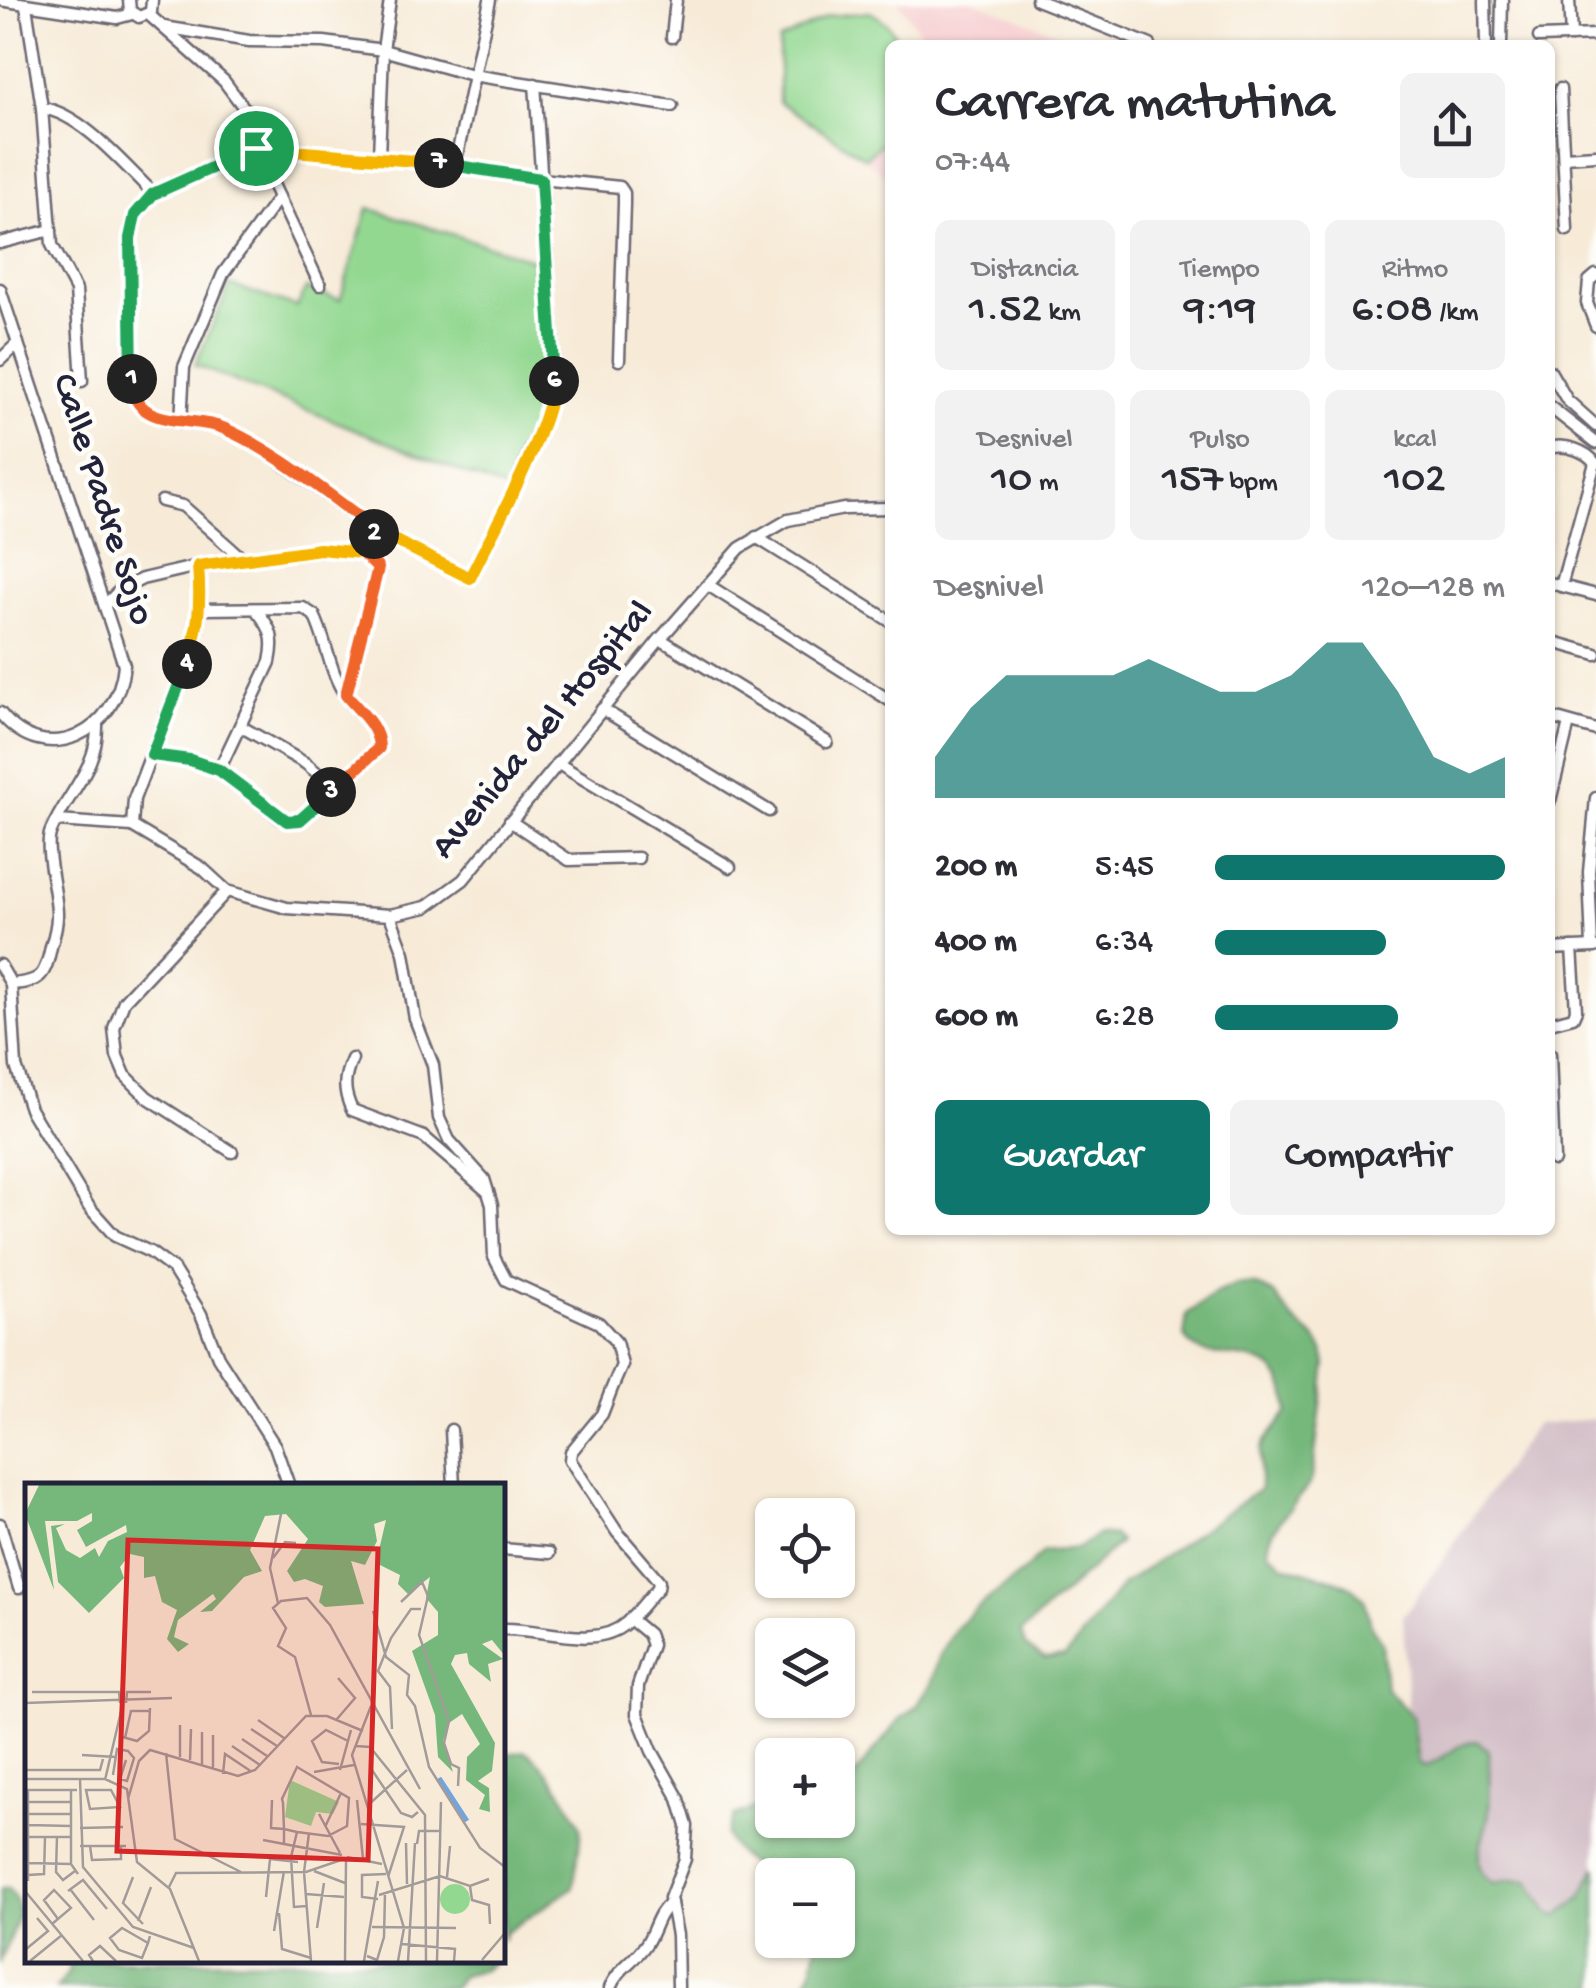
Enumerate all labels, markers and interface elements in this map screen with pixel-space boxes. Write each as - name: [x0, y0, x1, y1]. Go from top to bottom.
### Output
- button: share: [1400, 73, 1505, 178]
- text: Carrera matutina: [935, 74, 1335, 138]
- pin: [214, 106, 299, 191]
- icon: arrive: [229, 121, 284, 176]
- pin: 7: [414, 138, 464, 188]
- text: 07:44: [935, 144, 1010, 182]
- text: 7: [432, 146, 446, 179]
- text: Distancia: [972, 254, 1078, 287]
- text: Tiempo: [1180, 254, 1260, 287]
- text: Ritmo: [1382, 254, 1448, 287]
- text: 1.52: [969, 287, 1042, 336]
- text: 9:19: [1184, 287, 1256, 336]
- text: 6:08: [1351, 287, 1433, 336]
- text: km: [1042, 297, 1081, 330]
- text: /km: [1433, 297, 1479, 330]
- pin: 1: [107, 354, 157, 404]
- pin: 6: [529, 356, 579, 406]
- text: 1: [126, 362, 138, 395]
- text: 6: [547, 364, 561, 397]
- street label: Calle Padre Sojo: [40, 369, 162, 631]
- text: Desnivel: [977, 424, 1073, 457]
- text: Pulso: [1190, 424, 1250, 457]
- text: kcal: [1393, 424, 1437, 457]
- text: 10: [991, 457, 1032, 506]
- text: 157: [1162, 457, 1223, 506]
- text: 102: [1384, 457, 1446, 506]
- text: m: [1032, 467, 1059, 500]
- text: bpm: [1223, 467, 1278, 500]
- pin: 2: [349, 509, 399, 559]
- text: 2: [367, 517, 381, 550]
- text: Desnivel: [935, 570, 1044, 608]
- text: 120–128 m: [1362, 570, 1505, 608]
- street label: Avenida del Hospital: [423, 593, 665, 869]
- pin: 4: [162, 639, 212, 689]
- text: 4: [180, 647, 194, 680]
- pin: 3: [306, 767, 356, 817]
- text: 3: [324, 775, 338, 808]
- text: 200 m: [935, 849, 1017, 887]
- text: 5:45: [1095, 849, 1154, 887]
- text: 400 m: [935, 924, 1017, 962]
- text: 6:34: [1095, 924, 1153, 962]
- text: 600 m: [935, 999, 1018, 1037]
- text: 6:28: [1095, 999, 1154, 1037]
- button: Guardar: [935, 1100, 1210, 1215]
- button: Compartir: [1230, 1100, 1505, 1215]
- inset map: [25, 1483, 505, 1963]
- map controls: [755, 1498, 855, 1958]
- button: locate: [755, 1498, 855, 1598]
- button: layers: [755, 1618, 855, 1718]
- button: +: [755, 1738, 855, 1838]
- button: −: [755, 1858, 855, 1958]

